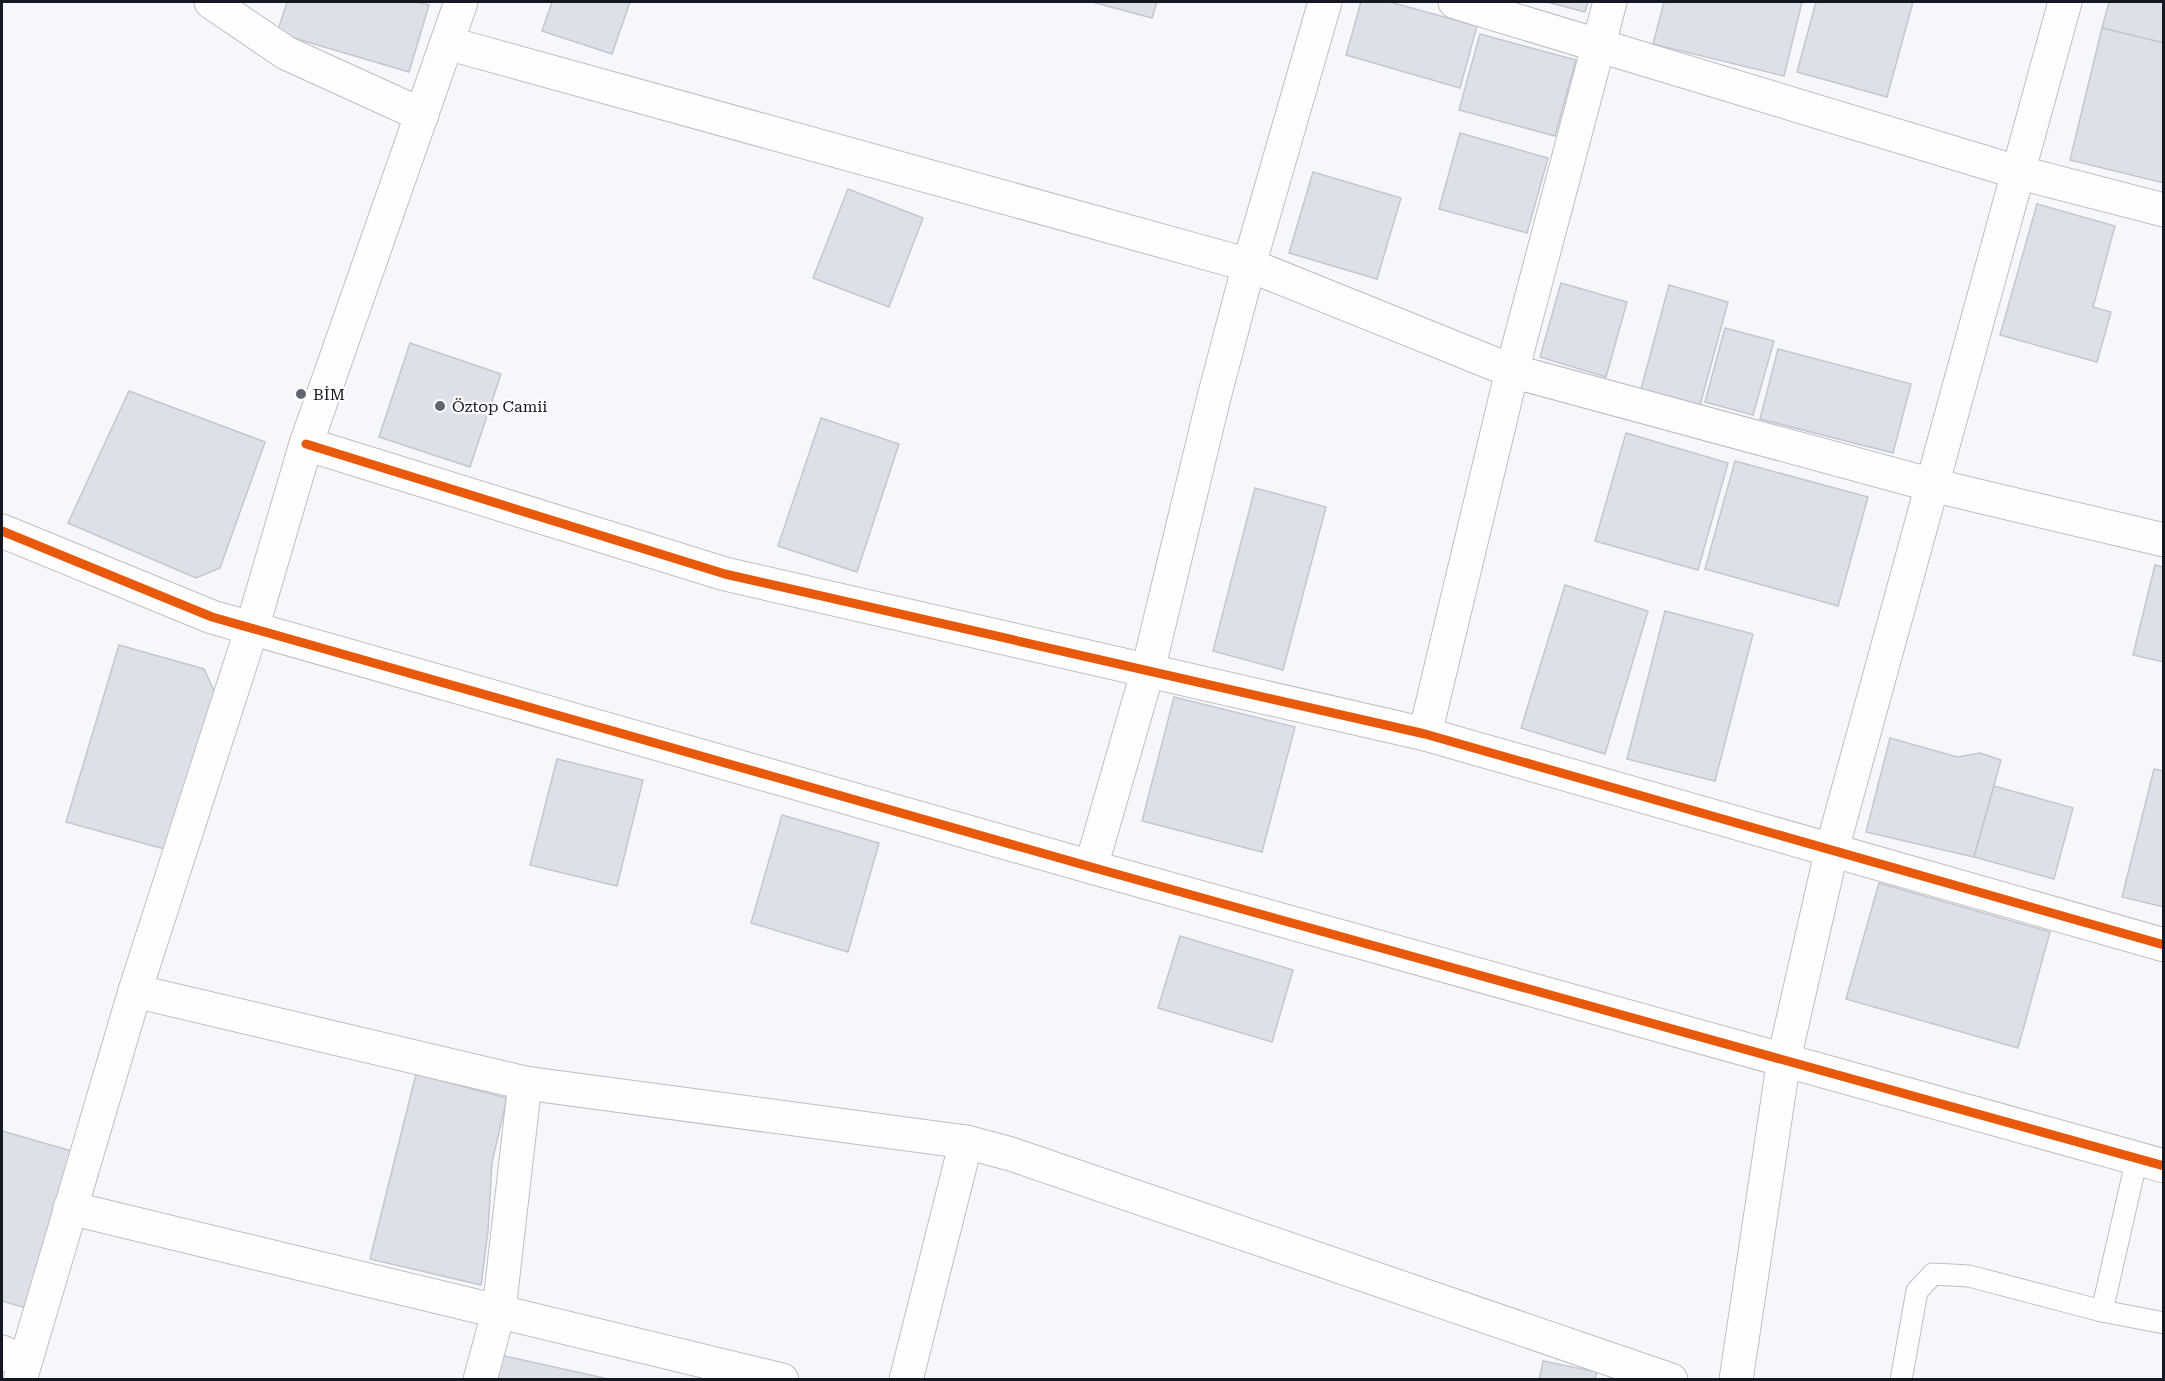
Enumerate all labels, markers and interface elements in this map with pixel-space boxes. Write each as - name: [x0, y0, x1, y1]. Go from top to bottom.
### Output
- place label: BİM: [313, 385, 345, 404]
- marker: BİM: [294, 387, 308, 401]
- place label: Öztop Camii: [452, 397, 547, 416]
- marker: Öztop Camii: [433, 399, 447, 413]

